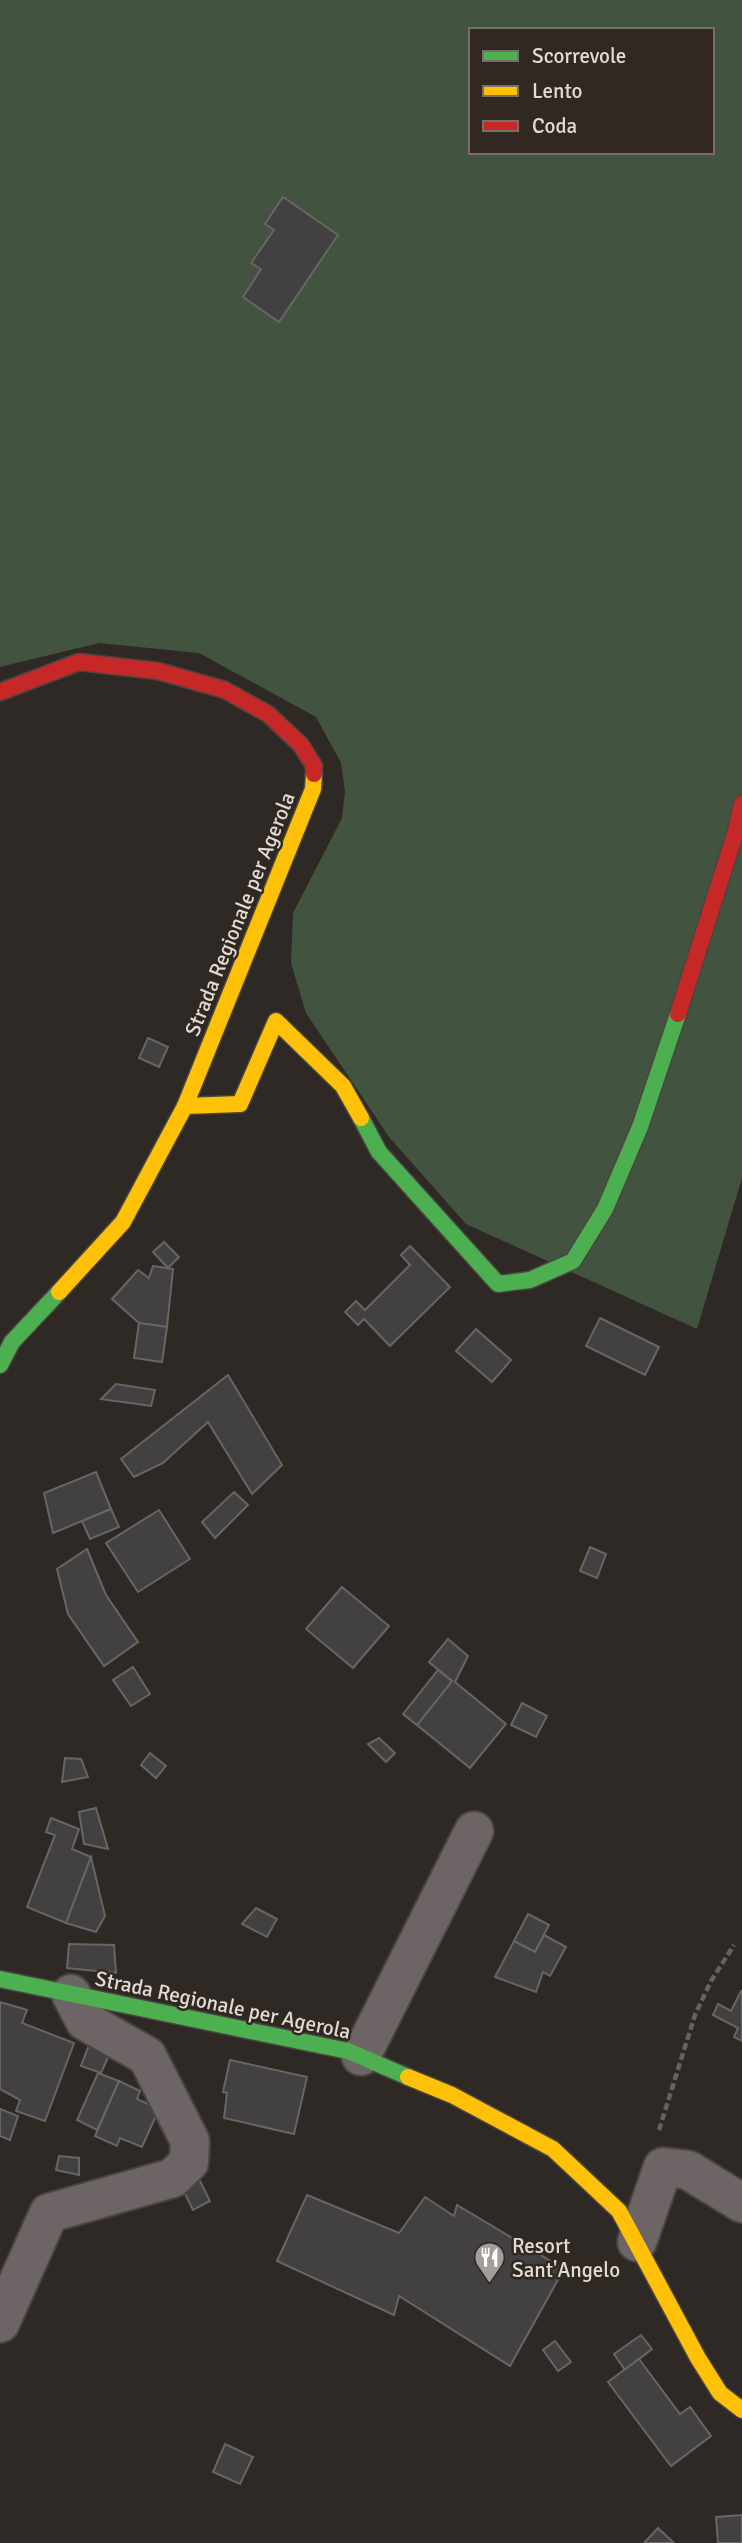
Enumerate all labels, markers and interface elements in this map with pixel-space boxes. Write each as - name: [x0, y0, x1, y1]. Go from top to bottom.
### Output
- legend: [469, 28, 714, 154]
- text: Scorrevole: [532, 43, 626, 69]
- text: Lento: [532, 78, 582, 104]
- text: Coda: [532, 113, 577, 139]
- street label: Strada Regionale per Agerola: [179, 788, 301, 1040]
- street label: Strada Regionale per Agerola: [93, 1965, 353, 2045]
- place label: Resort Sant'Angelo: [512, 2233, 620, 2283]
- restaurant icon: Resort Sant'Angelo: [472, 2241, 506, 2285]

